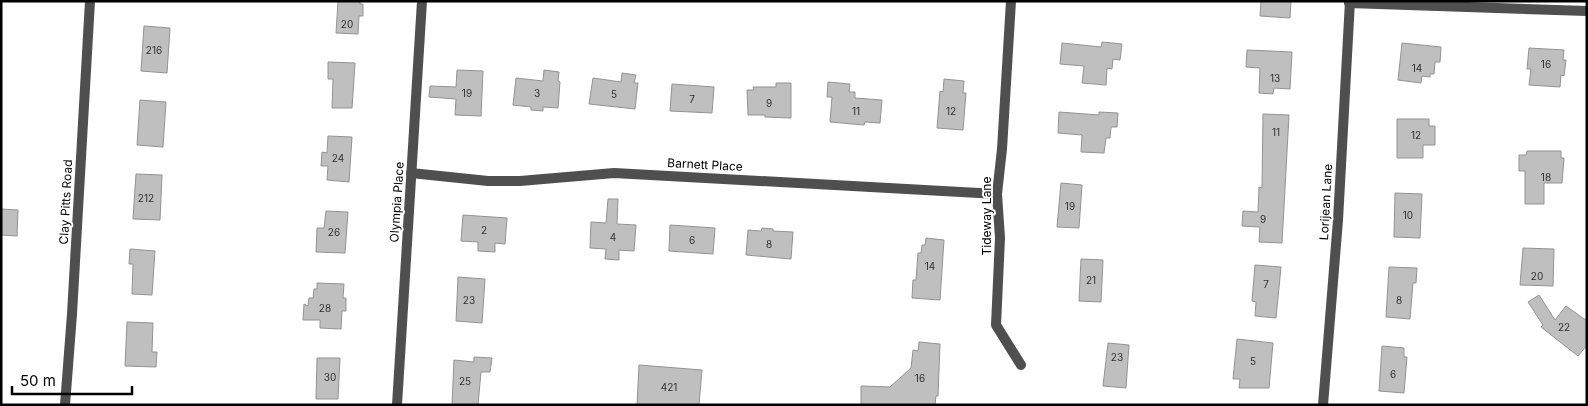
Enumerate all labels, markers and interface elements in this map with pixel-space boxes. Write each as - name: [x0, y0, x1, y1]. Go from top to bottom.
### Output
- house number: 20: [341, 18, 353, 30]
- house number: 216: [146, 44, 162, 56]
- house number: 16: [1541, 58, 1551, 70]
- house number: 14: [1412, 62, 1422, 74]
- house number: 13: [1270, 72, 1280, 84]
- house number: 19: [462, 87, 472, 99]
- house number: 3: [534, 87, 540, 99]
- house number: 5: [611, 88, 617, 100]
- house number: 7: [689, 93, 695, 105]
- house number: 9: [766, 97, 772, 109]
- house number: 11: [852, 105, 860, 117]
- house number: 12: [946, 105, 956, 117]
- house number: 11: [1272, 126, 1280, 138]
- house number: 12: [1411, 129, 1421, 141]
- house number: 24: [332, 152, 344, 164]
- street label: Barnett Place: [667, 155, 743, 174]
- street label: Clay Pitts Road: [56, 159, 75, 245]
- street label: Olympia Place: [386, 161, 407, 243]
- street label: Lorijean Lane: [1316, 163, 1335, 241]
- house number: 18: [1541, 171, 1551, 183]
- street label: Tideway Lane: [979, 177, 994, 255]
- house number: 212: [138, 192, 154, 204]
- house number: 19: [1065, 200, 1075, 212]
- house number: 10: [1403, 209, 1413, 221]
- house number: 9: [1260, 213, 1266, 225]
- house number: 2: [481, 224, 487, 236]
- house number: 26: [328, 226, 340, 238]
- house number: 4: [610, 231, 616, 243]
- house number: 6: [689, 234, 695, 246]
- house number: 8: [766, 238, 772, 250]
- house number: 14: [925, 260, 935, 272]
- house number: 20: [1531, 270, 1543, 282]
- house number: 21: [1086, 274, 1096, 286]
- house number: 7: [1263, 278, 1269, 290]
- house number: 23: [463, 294, 475, 306]
- house number: 8: [1396, 294, 1402, 306]
- house number: 28: [319, 302, 331, 314]
- house number: 22: [1558, 321, 1570, 333]
- house number: 23: [1111, 351, 1123, 363]
- house number: 5: [1250, 355, 1256, 367]
- scale bar: [12, 364, 132, 396]
- house number: 6: [1390, 368, 1396, 380]
- text: 50 m: [20, 371, 56, 390]
- house number: 30: [324, 371, 336, 383]
- house number: 16: [915, 372, 925, 384]
- house number: 25: [459, 375, 471, 387]
- house number: 421: [661, 381, 677, 393]

